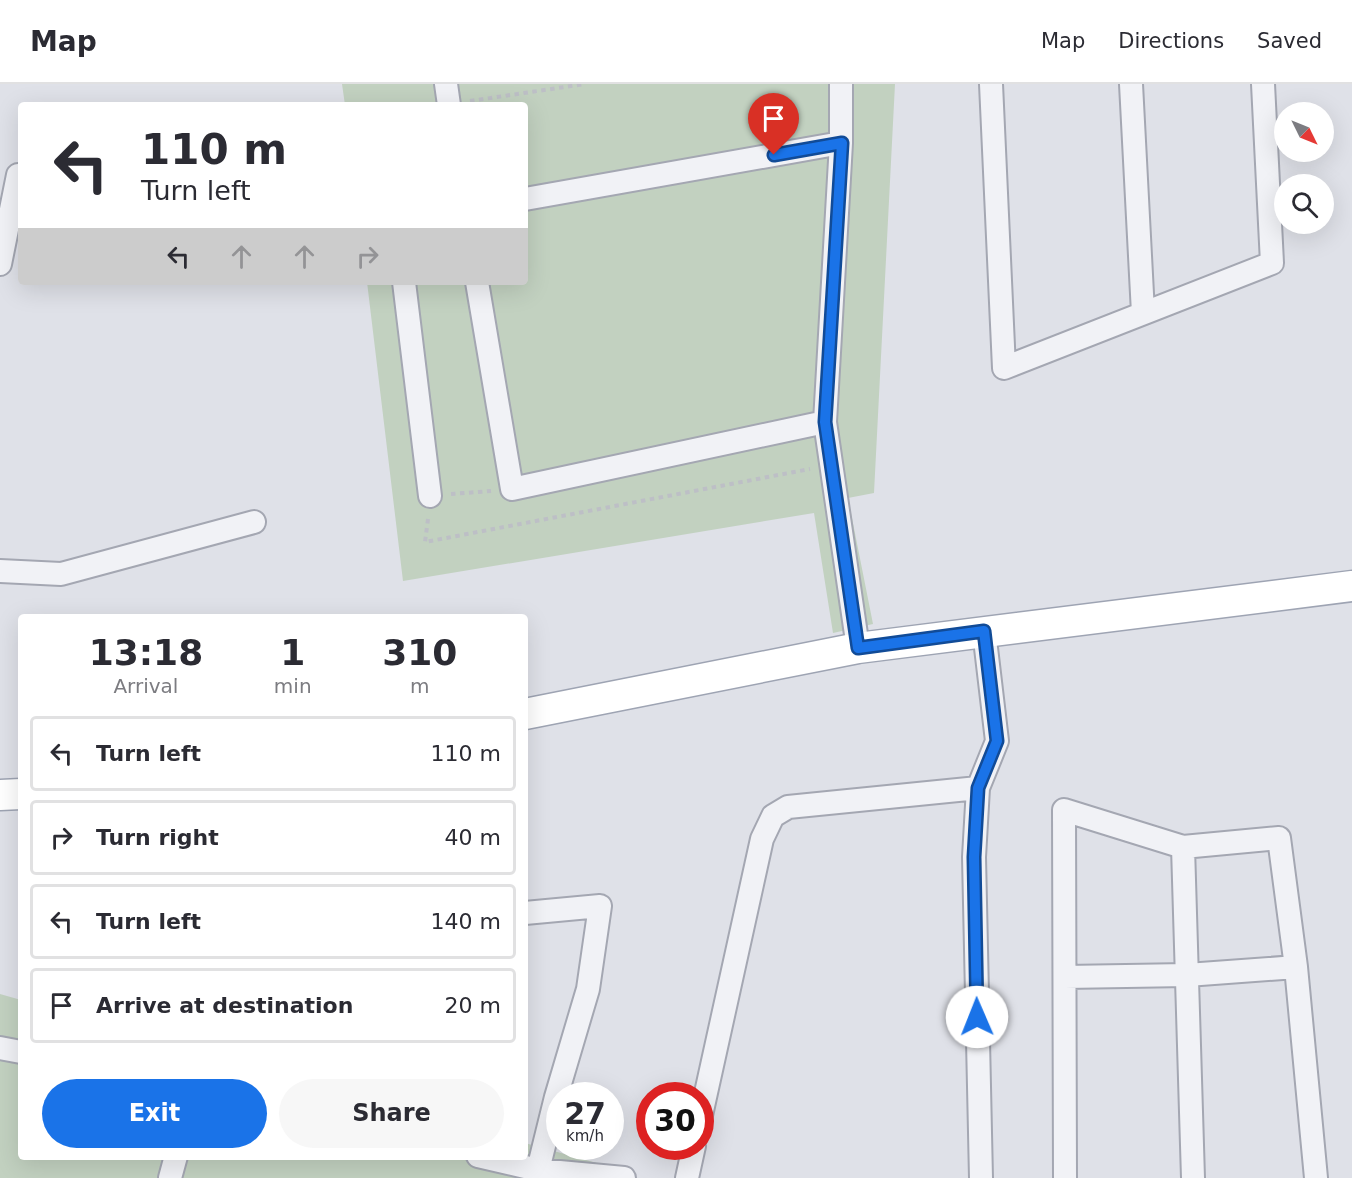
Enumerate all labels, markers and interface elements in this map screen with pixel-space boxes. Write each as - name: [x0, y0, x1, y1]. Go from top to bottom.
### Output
- text: Map: [30, 25, 97, 58]
- text: Map: [1041, 29, 1085, 53]
- text: Directions: [1118, 29, 1224, 53]
- text: Saved: [1257, 29, 1322, 53]
- pin: [748, 93, 799, 155]
- icon: arrive: [757, 102, 790, 135]
- north arrow: [1274, 102, 1334, 162]
- map controls: [1274, 102, 1334, 234]
- text: 110 m: [141, 125, 287, 174]
- icon: left: [42, 126, 120, 204]
- button: search: [1274, 174, 1334, 234]
- text: Turn left: [141, 175, 251, 206]
- icon: left: [162, 240, 195, 273]
- icon: ahead: [225, 240, 258, 273]
- icon: ahead: [288, 240, 321, 273]
- icon: right: [351, 240, 384, 273]
- text: 13:18: [89, 632, 203, 673]
- text: 1: [280, 632, 305, 673]
- text: 310: [382, 632, 457, 673]
- text: Arrival: [113, 674, 178, 698]
- text: min: [274, 674, 312, 698]
- text: m: [410, 674, 430, 698]
- icon: left: [45, 737, 78, 770]
- text: Turn left: [96, 741, 201, 766]
- text: 110 m: [431, 741, 501, 766]
- icon: right: [45, 821, 78, 854]
- text: Turn right: [96, 825, 219, 850]
- text: 40 m: [445, 825, 501, 850]
- icon: left: [45, 905, 78, 938]
- text: Turn left: [96, 909, 201, 934]
- text: 140 m: [431, 909, 501, 934]
- position arrow: [945, 985, 1009, 1049]
- icon: arrive: [45, 989, 78, 1022]
- text: Arrive at destination: [96, 993, 353, 1018]
- text: 20 m: [445, 993, 501, 1018]
- button: Exit: [42, 1079, 267, 1148]
- button: Share: [279, 1079, 504, 1148]
- speed limit sign: 30: [636, 1082, 714, 1160]
- text: 27: [564, 1096, 606, 1131]
- text: km/h: [566, 1127, 604, 1145]

